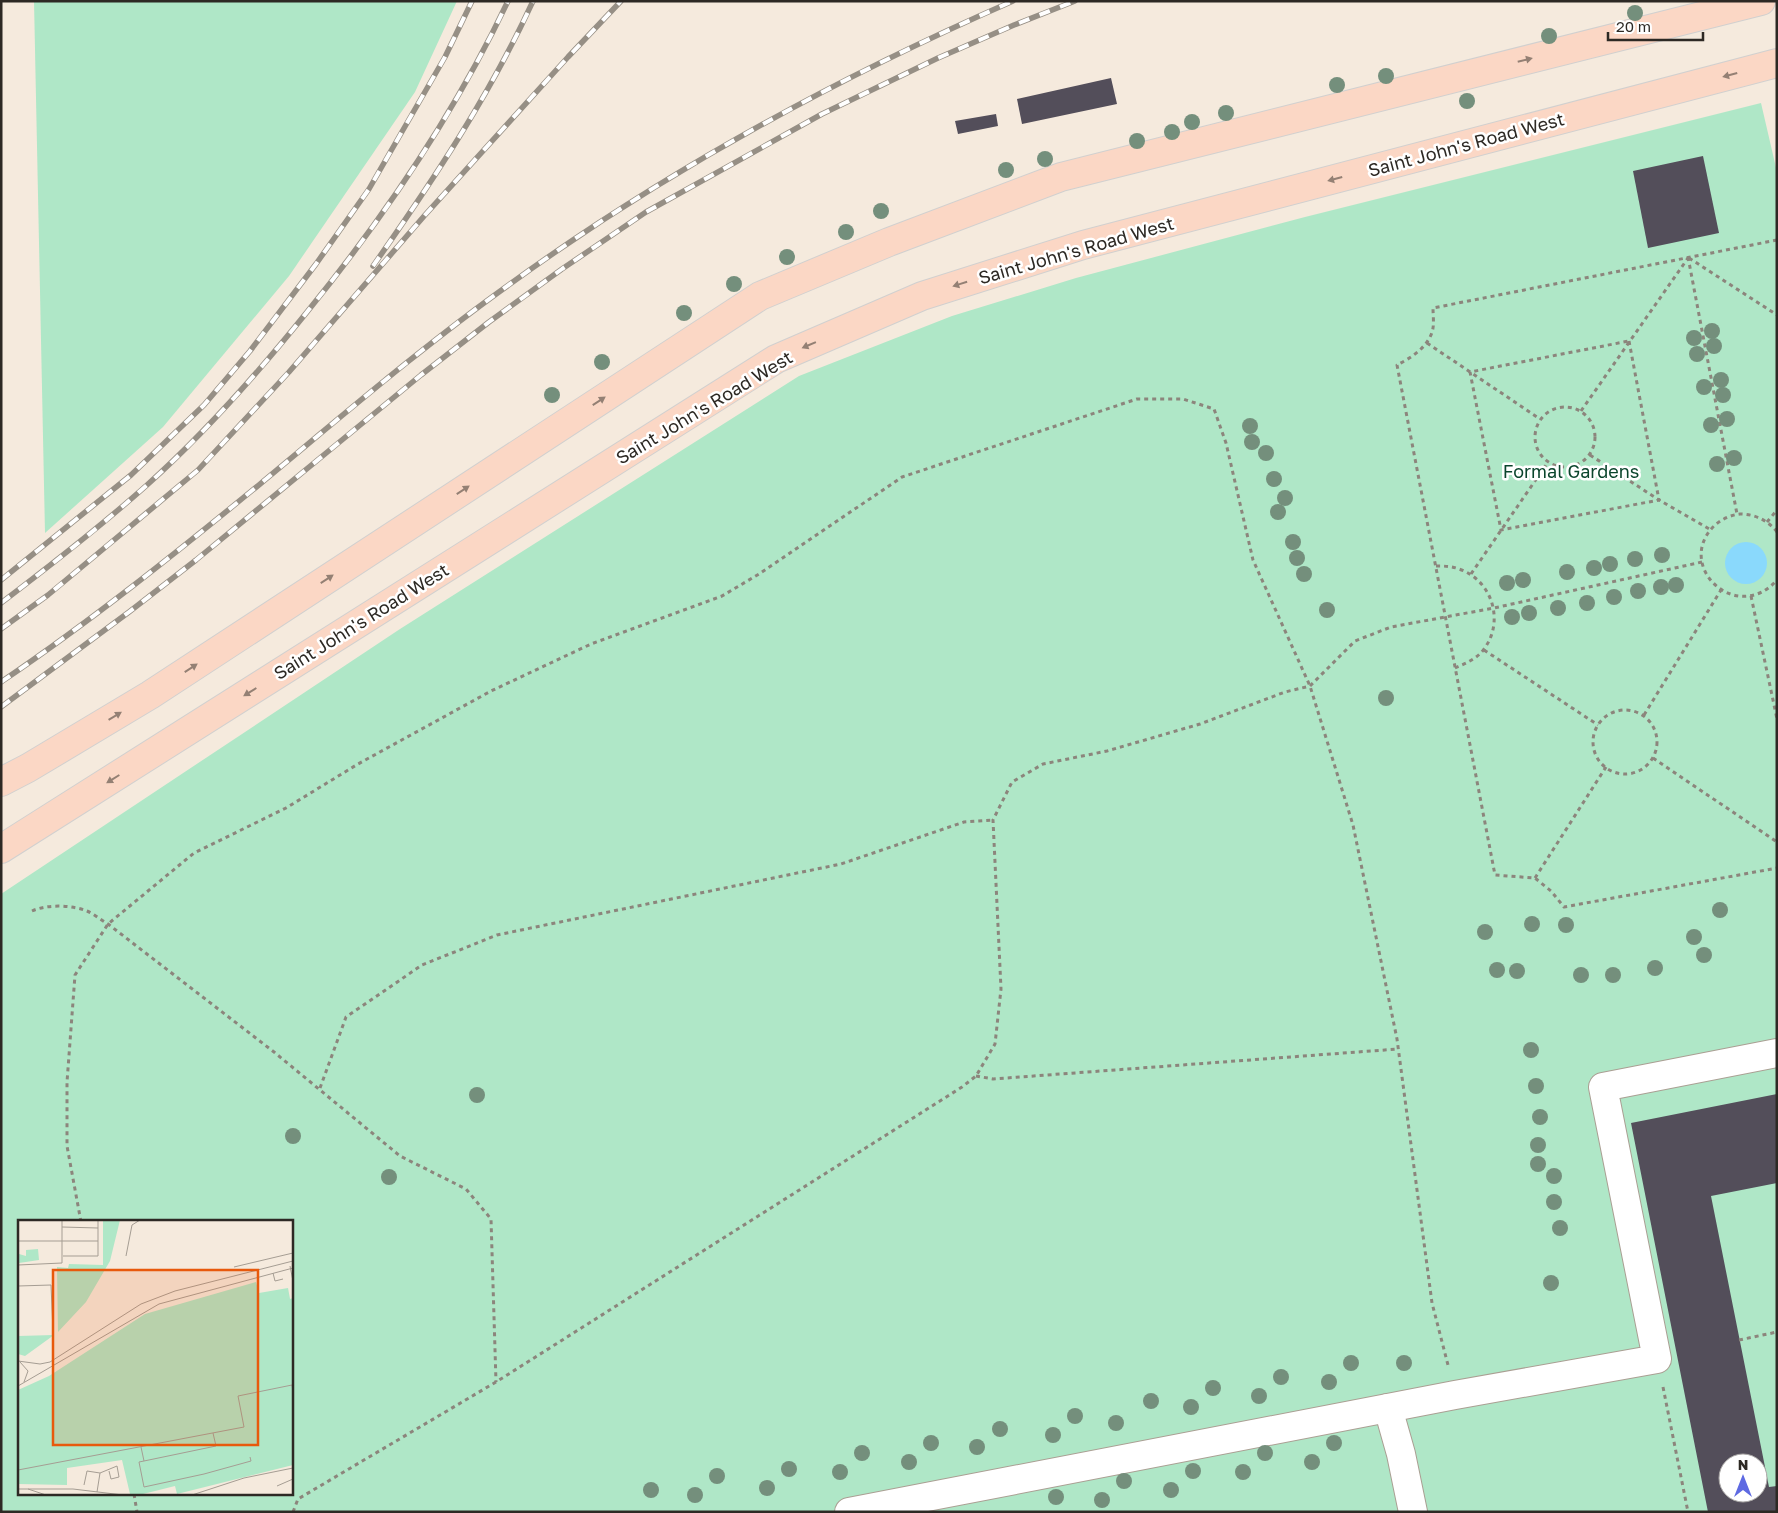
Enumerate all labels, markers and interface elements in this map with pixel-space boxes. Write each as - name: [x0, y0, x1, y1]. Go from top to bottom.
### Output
- scale bar: [1608, 10, 1703, 42]
- text: 20 m: [1616, 17, 1651, 35]
- one-way arrow: [1518, 56, 1533, 64]
- one-way arrow: [1722, 71, 1737, 79]
- street label: Saint John's Road West: [1365, 107, 1567, 181]
- one-way arrow: [1328, 175, 1343, 183]
- street label: Saint John's Road West: [976, 212, 1176, 288]
- one-way arrow: [952, 281, 967, 289]
- one-way arrow: [802, 341, 817, 349]
- street label: Saint John's Road West: [612, 346, 796, 468]
- one-way arrow: [593, 397, 606, 406]
- park label: Formal Gardens: [1503, 460, 1639, 482]
- one-way arrow: [457, 486, 470, 495]
- street label: Saint John's Road West: [269, 558, 453, 684]
- one-way arrow: [321, 574, 334, 584]
- one-way arrow: [185, 663, 198, 673]
- one-way arrow: [243, 687, 257, 696]
- one-way arrow: [109, 711, 122, 720]
- one-way arrow: [106, 774, 119, 783]
- inset map: [18, 1220, 292, 1496]
- north arrow: [1718, 1453, 1768, 1503]
- text: N: [1738, 1456, 1748, 1473]

